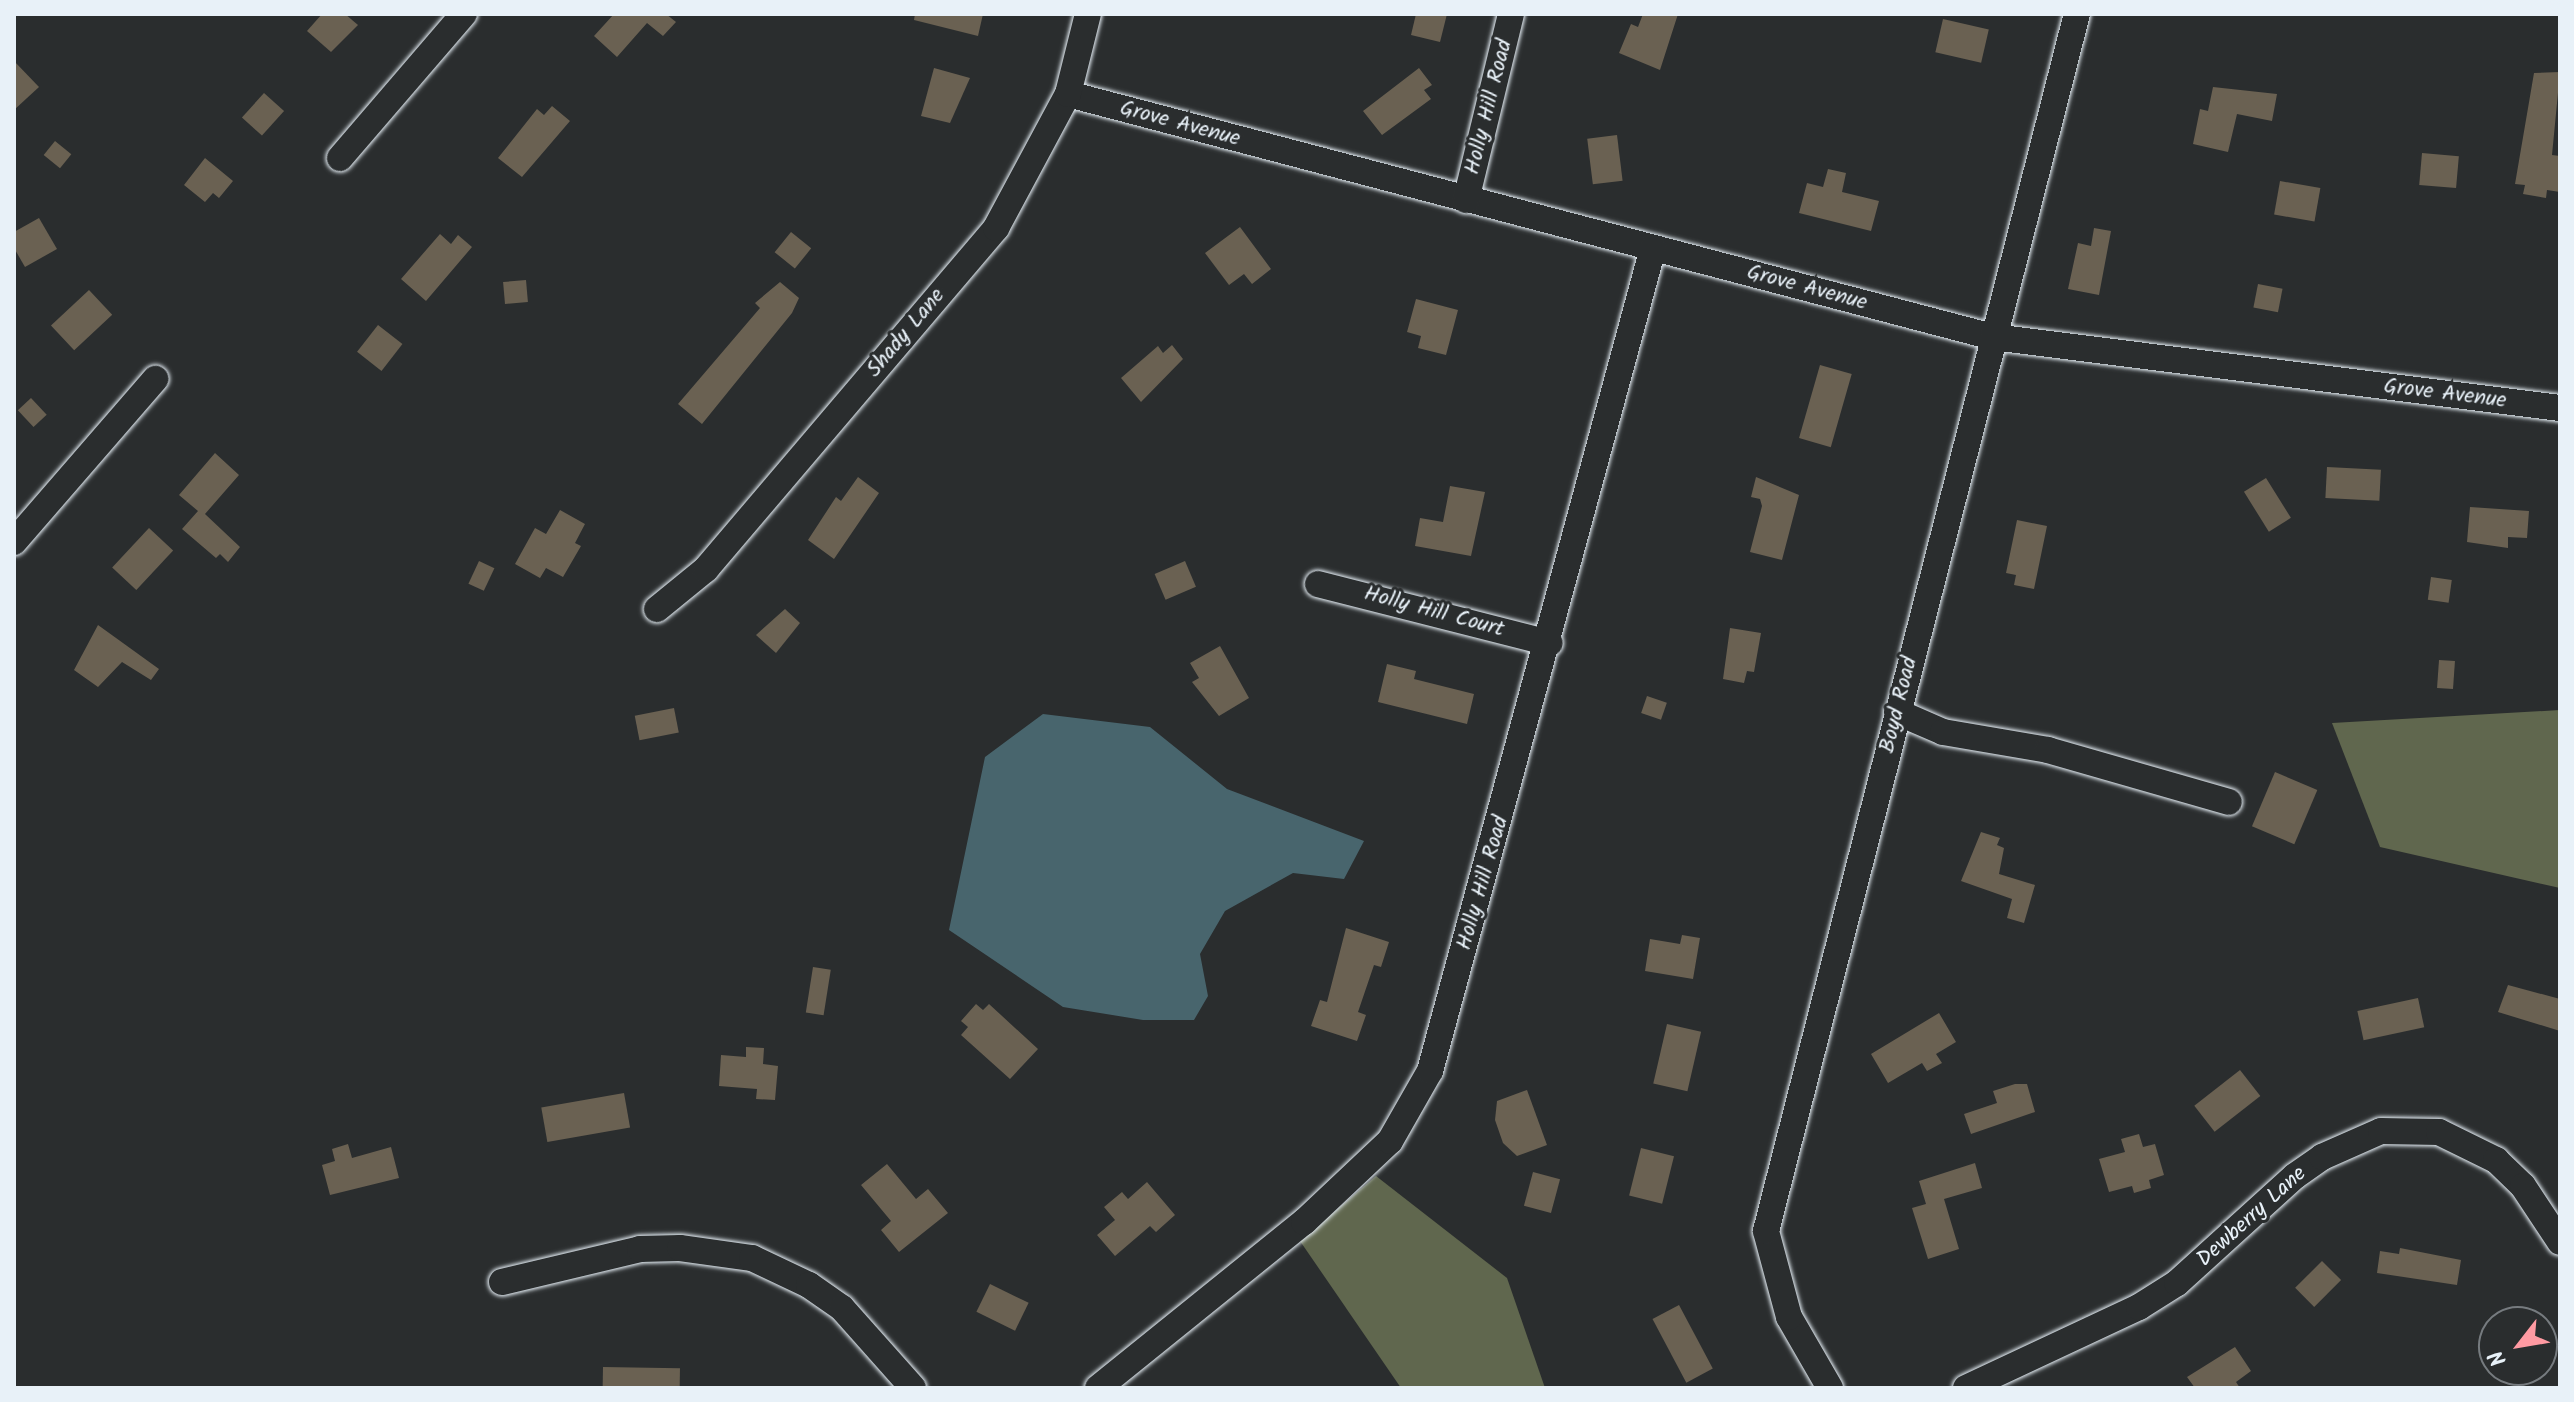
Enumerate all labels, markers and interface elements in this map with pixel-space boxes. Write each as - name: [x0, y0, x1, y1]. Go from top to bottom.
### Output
- street label: Holly Hill Road: [1459, 37, 1519, 177]
- street label: Grove Avenue: [1117, 95, 1243, 153]
- street label: Grove Avenue: [1744, 259, 1870, 317]
- street label: Shady Lane: [861, 283, 951, 383]
- street label: Grove Avenue: [2382, 373, 2508, 415]
- street label: Holly Hill Court: [1361, 581, 1507, 643]
- street label: Boyd Road: [1874, 654, 1924, 756]
- street label: Holly Hill Road: [1451, 813, 1515, 953]
- street label: Dewberry Lane: [2192, 1161, 2312, 1273]
- north arrow: [2478, 1306, 2558, 1386]
- text: N: [2480, 1343, 2517, 1373]

